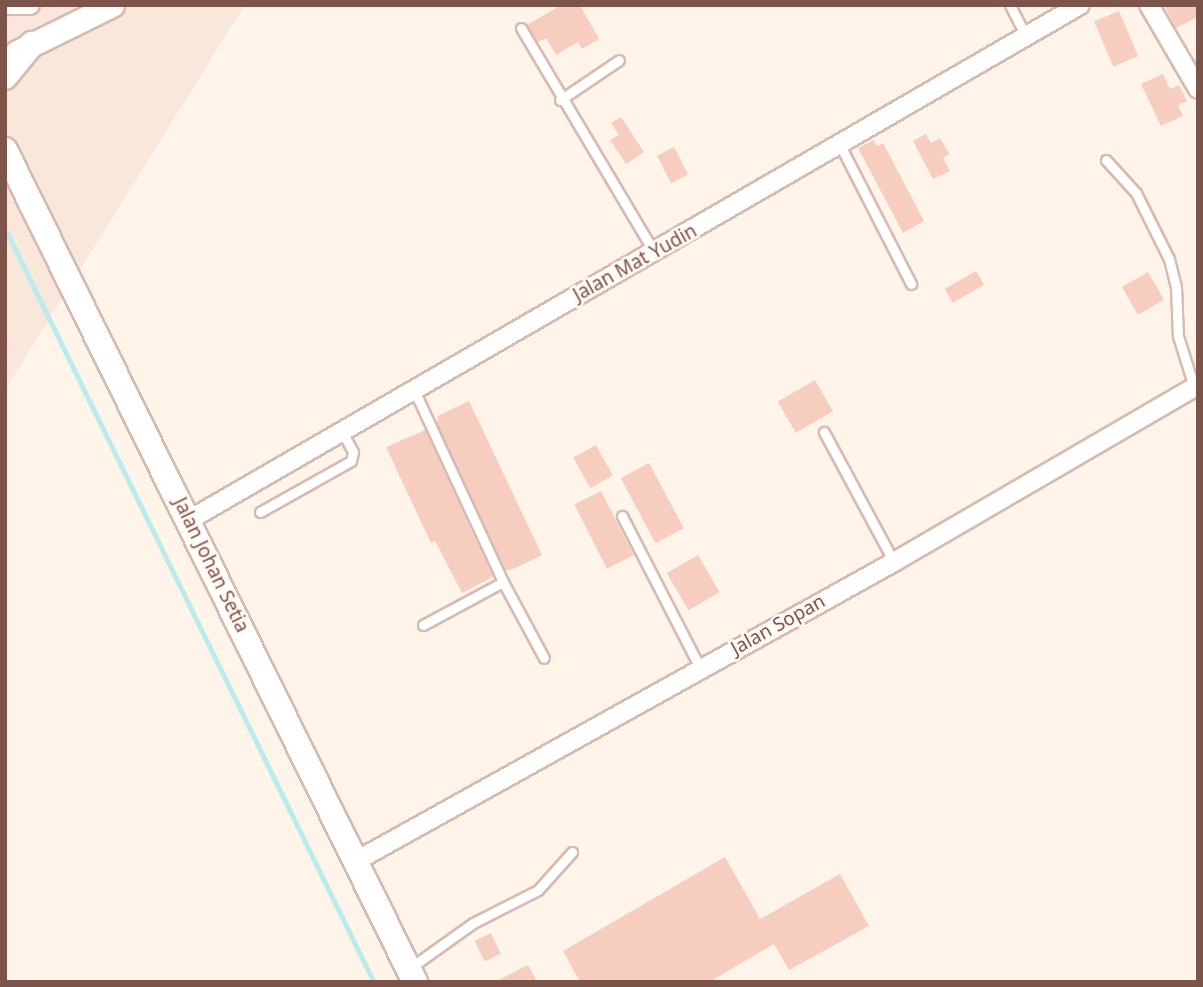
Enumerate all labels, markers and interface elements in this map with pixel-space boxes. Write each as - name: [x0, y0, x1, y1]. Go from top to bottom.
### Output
- street label: Jalan Mat Yudin: [569, 220, 701, 306]
- street label: Jalan Johan Setia: [168, 494, 254, 636]
- street label: Jalan Sopan: [727, 590, 829, 660]

